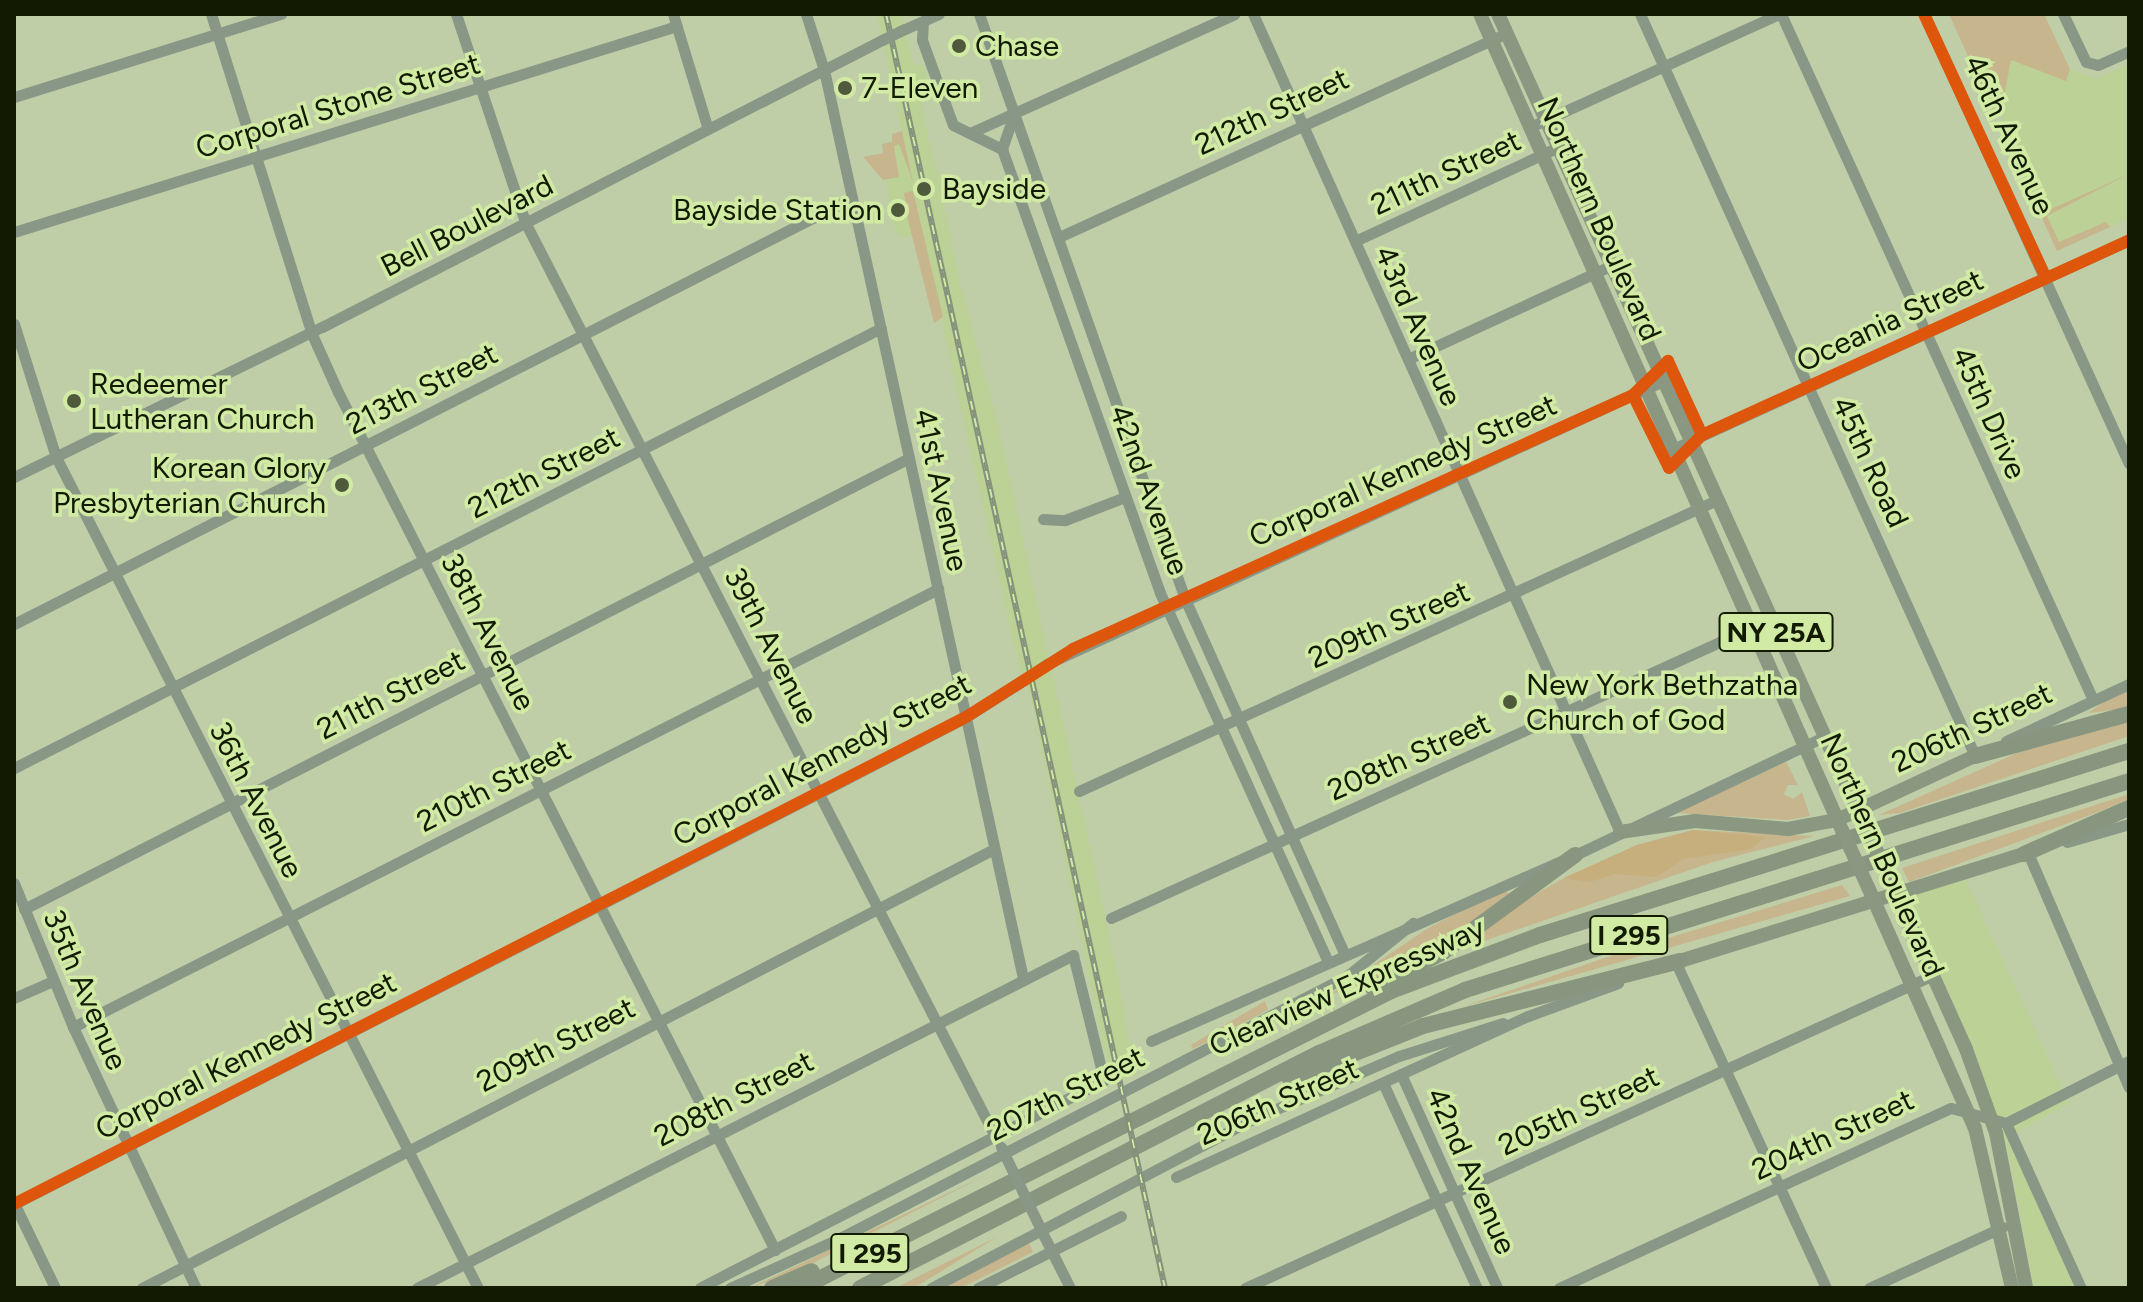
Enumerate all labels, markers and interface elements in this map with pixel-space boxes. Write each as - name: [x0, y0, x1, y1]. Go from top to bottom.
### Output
- place label: Chase: [975, 28, 1059, 64]
- marker: Chase: [950, 37, 968, 55]
- street label: Corporal Stone Street: [192, 46, 484, 166]
- street label: 46th Avenue: [1956, 49, 2062, 221]
- street label: 212th Street: [1189, 61, 1355, 163]
- place label: 7-Eleven: [861, 70, 978, 106]
- marker: 7-Eleven: [836, 79, 854, 97]
- street label: Northern Boulevard: [1529, 92, 1669, 346]
- street label: 211th Street: [1365, 123, 1527, 223]
- street label: Bell Boulevard: [375, 167, 559, 285]
- place label: Bayside: [942, 171, 1046, 207]
- marker: Bayside: [913, 178, 935, 200]
- place label: Bayside Station: [673, 192, 882, 228]
- marker: Bayside Station: [889, 201, 907, 219]
- street label: 43rd Avenue: [1367, 240, 1469, 412]
- street label: Oceania Street: [1791, 262, 1989, 380]
- street label: 213th Street: [340, 336, 504, 442]
- street label: 45th Drive: [1944, 341, 2034, 485]
- place label: Redeemer Lutheran Church: [90, 366, 315, 436]
- street label: Corporal Kennedy Street: [1244, 387, 1562, 555]
- street label: 45th Road: [1824, 391, 1916, 533]
- marker: Redeemer Lutheran Church: [65, 392, 83, 410]
- street label: 42nd Avenue: [1102, 400, 1196, 580]
- street label: 41st Avenue: [906, 405, 976, 575]
- street label: 212th Street: [462, 419, 626, 527]
- place label: Korean Glory Presbyterian Church: [53, 450, 326, 520]
- marker: Korean Glory Presbyterian Church: [333, 476, 351, 494]
- street label: 38th Avenue: [433, 547, 543, 717]
- street label: 39th Avenue: [716, 562, 826, 730]
- street label: 209th Street: [1303, 573, 1475, 677]
- road number: NY 25A: [1718, 608, 1834, 656]
- street label: 211th Street: [311, 642, 471, 748]
- street label: Corporal Kennedy Street: [667, 666, 977, 854]
- place label: New York Bethzatha Church of God: [1526, 667, 1798, 738]
- street label: 206th Street: [1886, 675, 2058, 781]
- marker: New York Bethzatha Church of God: [1501, 693, 1519, 711]
- street label: 208th Street: [1322, 705, 1496, 809]
- street label: 36th Avenue: [201, 716, 311, 884]
- street label: Northern Boulevard: [1812, 728, 1952, 982]
- street label: 210th Street: [411, 732, 577, 840]
- street label: 35th Avenue: [35, 904, 135, 1076]
- street label: Clearview Expressway: [1204, 910, 1490, 1064]
- road number: I 295: [1589, 911, 1669, 959]
- street label: Corporal Kennedy Street: [90, 964, 402, 1148]
- street label: 209th Street: [471, 990, 641, 1100]
- street label: 207th Street: [981, 1039, 1151, 1149]
- street label: 208th Street: [648, 1043, 820, 1155]
- street label: 206th Street: [1192, 1050, 1364, 1154]
- street label: 205th Street: [1493, 1058, 1665, 1164]
- street label: 42nd Avenue: [1418, 1082, 1524, 1260]
- street label: 204th Street: [1746, 1082, 1920, 1188]
- road number: I 295: [830, 1229, 910, 1277]

